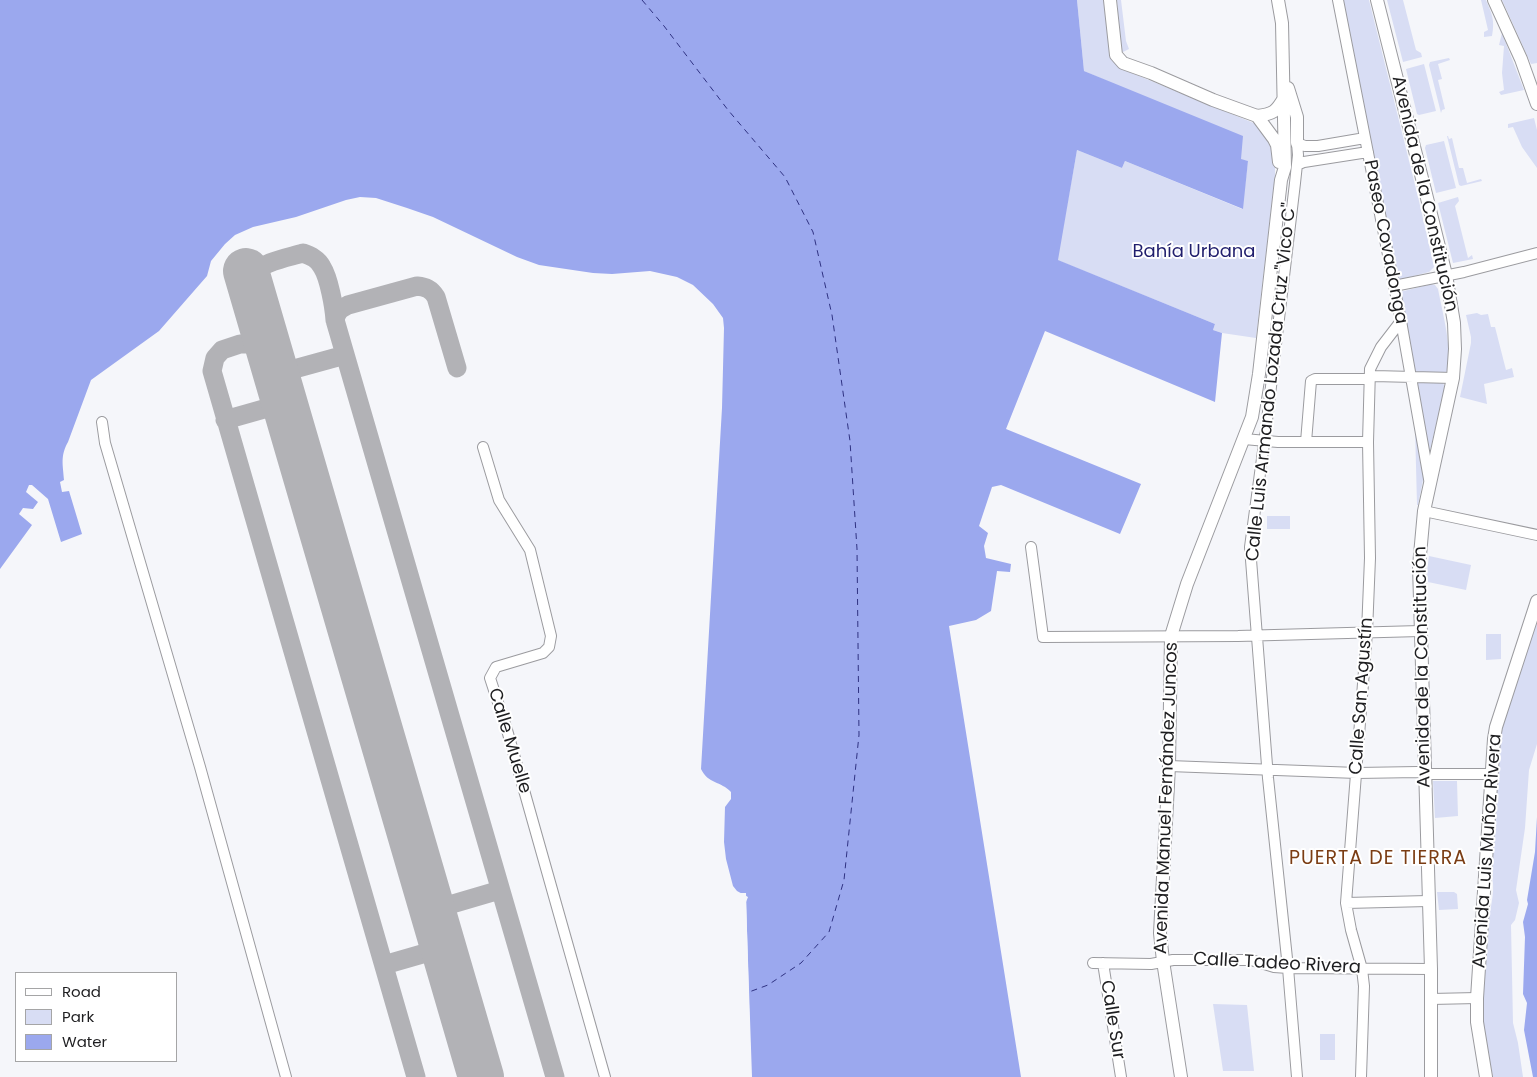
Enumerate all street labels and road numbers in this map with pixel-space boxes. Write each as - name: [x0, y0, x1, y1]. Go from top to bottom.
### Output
- street label: Avenida de la Constitución: [1386, 74, 1462, 314]
- street label: Paseo Covadonga: [1358, 158, 1412, 326]
- street label: Calle Luis Armando Lozada Cruz "Vico C": [1242, 202, 1302, 562]
- street label: Avenida de la Constitución: [1410, 546, 1436, 788]
- street label: Calle San Agustín: [1346, 617, 1378, 775]
- street label: Avenida Manuel Fernández Juncos: [1151, 641, 1183, 955]
- street label: Calle Muelle: [483, 686, 535, 796]
- street label: Avenida Luis Muñoz Rivera: [1469, 733, 1507, 969]
- street label: Calle Tadeo Rivera: [1193, 949, 1361, 979]
- street label: Calle Sur: [1095, 979, 1129, 1061]

